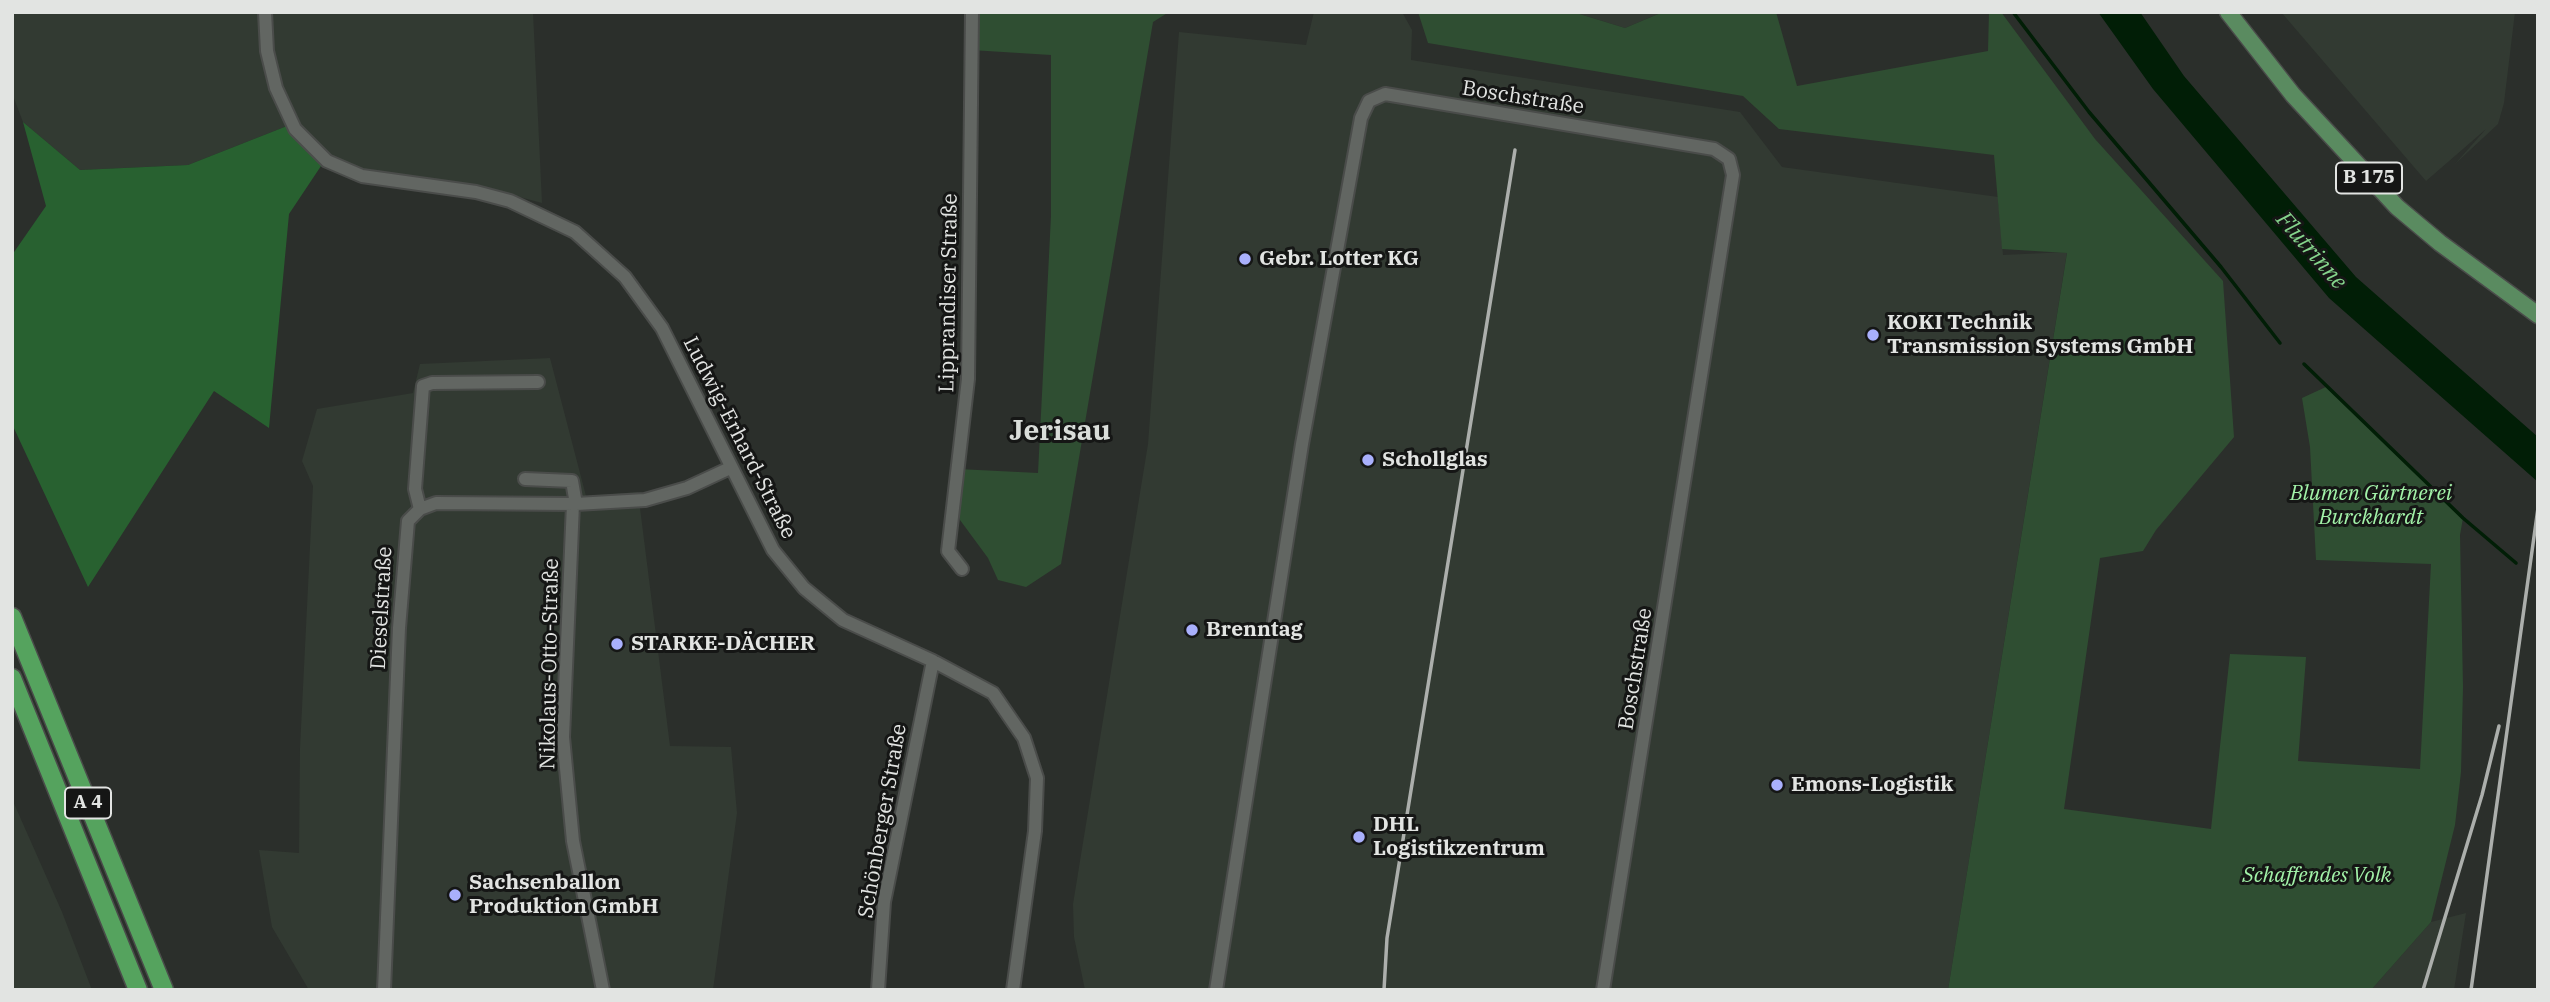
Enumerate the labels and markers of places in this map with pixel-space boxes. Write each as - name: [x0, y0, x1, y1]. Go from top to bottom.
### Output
- place label: Gebr. Lotter KG: [1259, 246, 1419, 272]
- marker: Gebr. Lotter KG: [1237, 251, 1253, 267]
- place label: KOKI Technik Transmission Systems GmbH: [1887, 310, 2193, 360]
- marker: KOKI Technik Transmission Systems GmbH: [1865, 327, 1881, 343]
- place label: Schollglas: [1382, 447, 1488, 473]
- marker: Schollglas: [1360, 452, 1376, 468]
- place label: Brenntag: [1206, 617, 1303, 643]
- marker: Brenntag: [1184, 622, 1200, 638]
- place label: STARKE-DÄCHER: [631, 631, 815, 657]
- marker: STARKE-DÄCHER: [609, 636, 625, 652]
- place label: Emons-Logistik: [1791, 772, 1953, 798]
- marker: Emons-Logistik: [1769, 777, 1785, 793]
- place label: DHL Logistikzentrum: [1373, 812, 1545, 862]
- marker: DHL Logistikzentrum: [1351, 829, 1367, 845]
- place label: Sachsenballon Produktion GmbH: [469, 870, 659, 920]
- marker: Sachsenballon Produktion GmbH: [447, 887, 463, 903]

